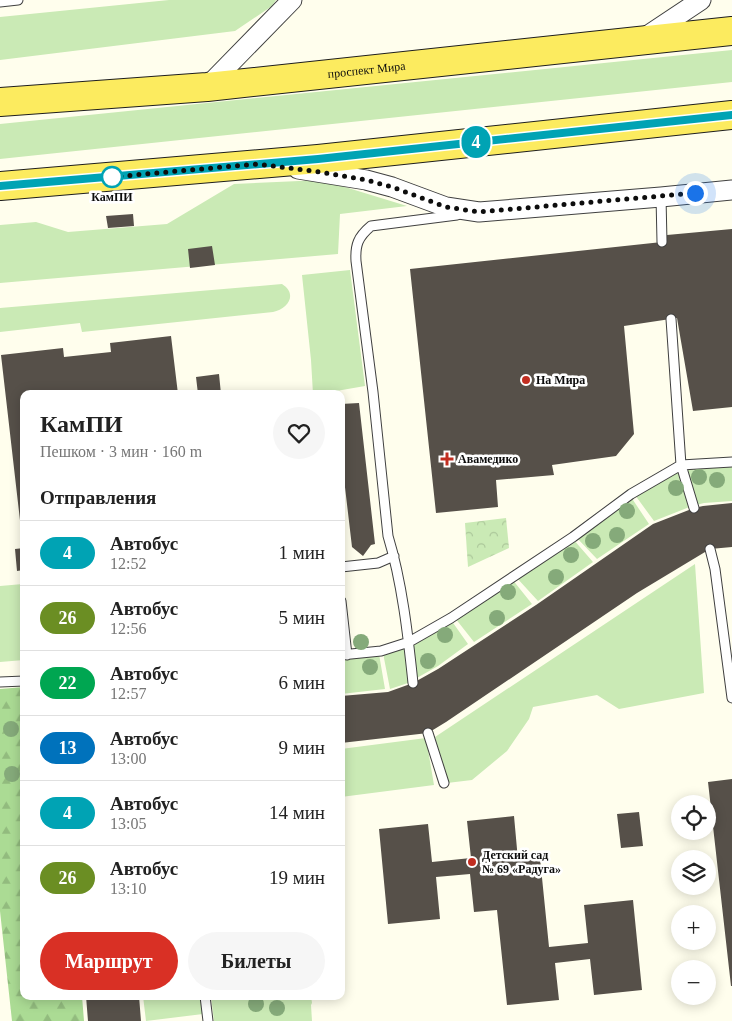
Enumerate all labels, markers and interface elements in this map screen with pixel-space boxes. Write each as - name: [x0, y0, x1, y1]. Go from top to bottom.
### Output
- street label: проспект Мира: [327, 59, 407, 81]
- line badge: 4: [460, 126, 492, 158]
- text: 4: [472, 132, 481, 152]
- marker: КамПИ: [101, 166, 123, 188]
- your location: [683, 181, 708, 206]
- place label: КамПИ: [91, 190, 133, 204]
- place label: На Мира: [536, 373, 585, 387]
- marker: На Мира: [520, 374, 532, 386]
- button: heart: [273, 407, 325, 459]
- text: КамПИ: [40, 411, 123, 437]
- text: Пешком · 3 мин · 160 m: [40, 443, 202, 460]
- marker: Авамедико: [440, 452, 454, 466]
- place label: Авамедико: [458, 452, 518, 466]
- text: Отправления: [40, 487, 156, 508]
- text: Автобус: [110, 533, 178, 554]
- text: 1 мин: [278, 542, 325, 563]
- text: 4: [63, 543, 72, 563]
- text: 12:52: [110, 555, 146, 572]
- text: Автобус: [110, 598, 178, 619]
- text: 5 мин: [278, 607, 325, 628]
- text: 26: [59, 608, 77, 628]
- text: 12:56: [110, 620, 146, 637]
- text: Автобус: [110, 663, 178, 684]
- text: 6 мин: [278, 672, 325, 693]
- text: 22: [59, 673, 77, 693]
- text: 12:57: [110, 685, 146, 702]
- text: Автобус: [110, 728, 178, 749]
- text: 9 мин: [278, 737, 325, 758]
- text: 13: [59, 738, 77, 758]
- text: 13:00: [110, 750, 146, 767]
- text: Автобус: [110, 793, 178, 814]
- map controls: [671, 795, 716, 1005]
- button: locate: [671, 795, 716, 840]
- text: 14 мин: [269, 802, 325, 823]
- text: 4: [63, 803, 72, 823]
- text: 13:05: [110, 815, 146, 832]
- place label: Детский сад № 69 «Радуга»: [482, 848, 561, 876]
- button: layers: [671, 850, 716, 895]
- marker: Детский сад № 69 «Радуга»: [466, 856, 478, 868]
- text: Автобус: [110, 858, 178, 879]
- text: 19 мин: [269, 867, 325, 888]
- text: 26: [59, 868, 77, 888]
- text: 13:10: [110, 880, 146, 897]
- button: +: [671, 905, 716, 950]
- button: Маршрут: [40, 932, 178, 990]
- button: Билеты: [188, 932, 325, 990]
- button: −: [671, 960, 716, 1005]

